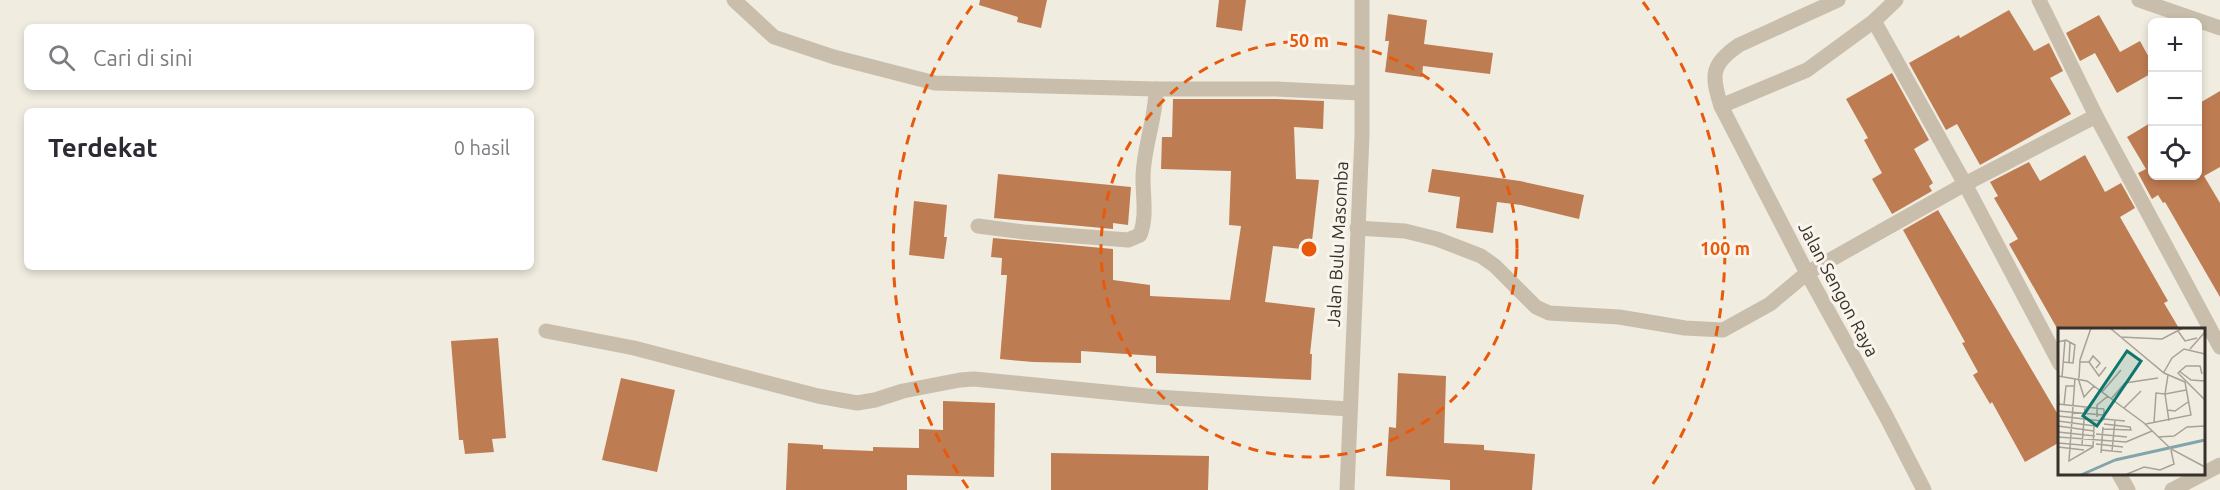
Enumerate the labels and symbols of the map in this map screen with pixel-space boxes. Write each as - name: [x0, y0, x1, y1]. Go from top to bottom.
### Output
- text: 50 m: [1289, 30, 1329, 50]
- street label: Jalan Bulu Masomba: [1323, 161, 1351, 327]
- street label: Jalan Sengon Raya: [1795, 218, 1883, 360]
- text: 100 m: [1700, 238, 1750, 258]
- centre of rings: [1299, 239, 1319, 259]
- inset map: [2058, 328, 2205, 475]

